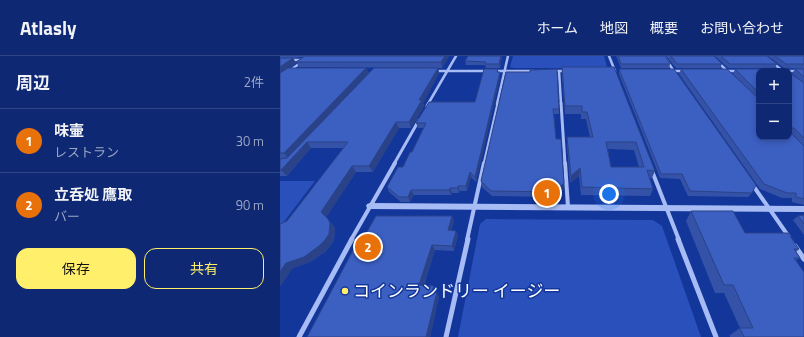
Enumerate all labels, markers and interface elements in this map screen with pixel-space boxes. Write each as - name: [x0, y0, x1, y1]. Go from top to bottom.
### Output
- text: Atlasly: [20, 13, 77, 42]
- text: ホーム: [536, 17, 578, 38]
- text: 地図: [600, 17, 628, 38]
- text: 概要: [650, 17, 678, 38]
- text: お問い合わせ: [700, 17, 784, 38]
- map controls: [756, 68, 792, 140]
- button: +: [756, 68, 792, 104]
- text: 周辺: [16, 70, 50, 96]
- text: 2件: [244, 72, 264, 92]
- button: −: [756, 104, 792, 140]
- text: 味壷: [54, 119, 84, 142]
- text: 1: [25, 131, 33, 151]
- text: 30 m: [236, 131, 264, 151]
- text: レストラン: [54, 142, 119, 162]
- pin: 1: [534, 178, 560, 208]
- text: 立呑処 鷹取: [54, 183, 132, 206]
- your location: [599, 184, 619, 204]
- text: 2: [25, 195, 33, 215]
- text: 90 m: [236, 195, 264, 215]
- text: バー: [54, 206, 80, 226]
- pin: 2: [355, 232, 381, 262]
- button: 保存: [16, 248, 136, 289]
- button: 共有: [144, 248, 264, 289]
- place label: コインランドリー イージー: [353, 278, 560, 304]
- marker: コインランドリー イージー: [340, 286, 350, 296]

